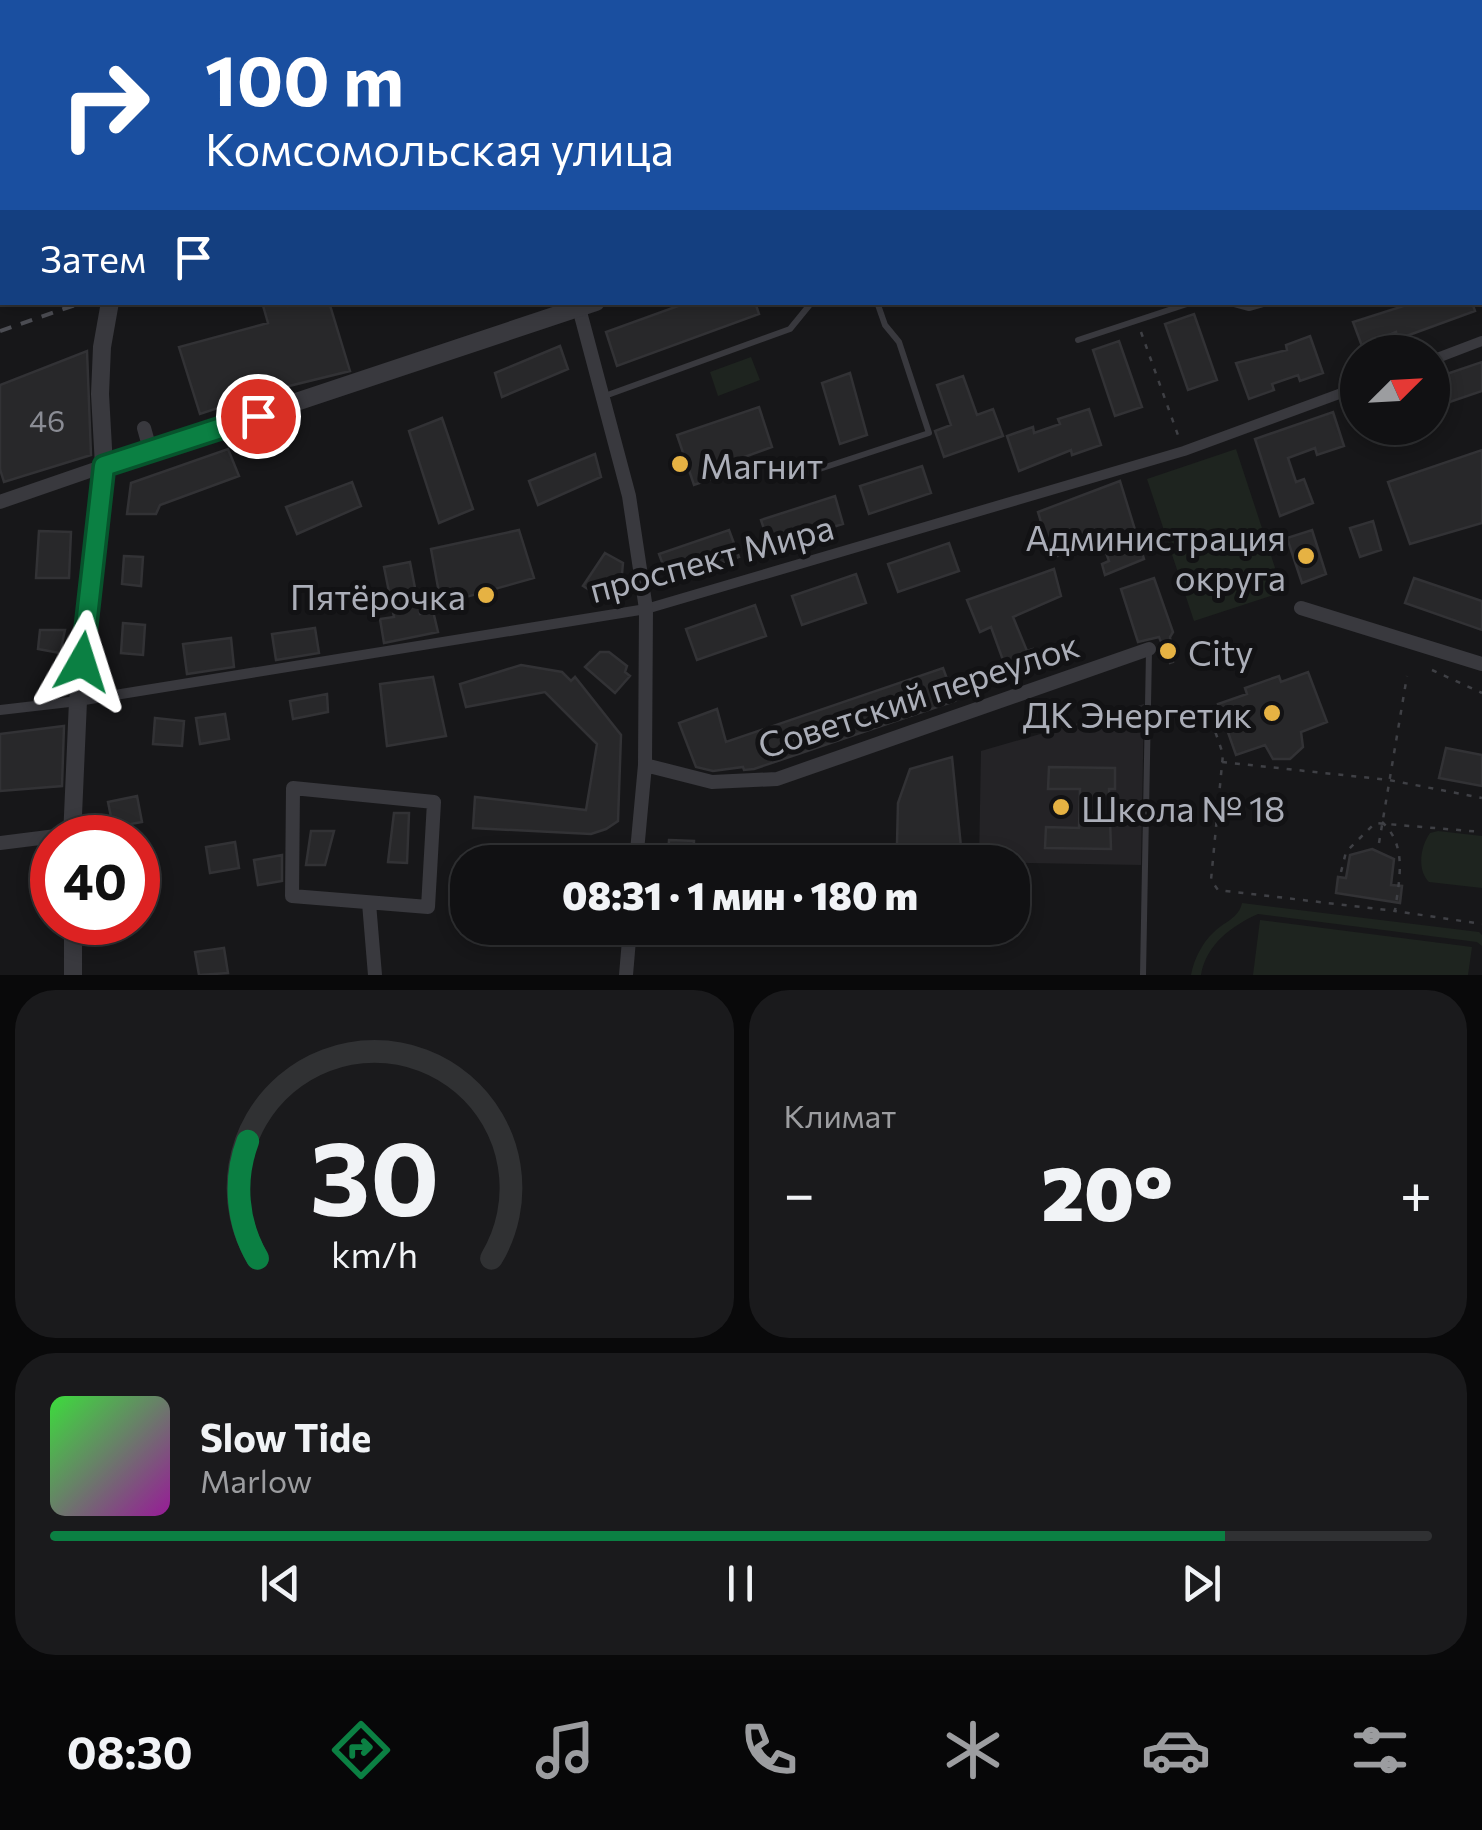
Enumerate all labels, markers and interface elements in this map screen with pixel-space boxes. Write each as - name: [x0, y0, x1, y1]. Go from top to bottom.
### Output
- text: 100 m: [205, 35, 404, 120]
- icon: right: [40, 40, 170, 170]
- text: Комсомольская улица: [205, 120, 674, 175]
- icon: arrive: [166, 230, 221, 285]
- text: Затем: [40, 234, 146, 281]
- north arrow: [1340, 335, 1450, 445]
- map controls: [1340, 335, 1450, 445]
- pin: [216, 374, 301, 459]
- icon: arrive: [231, 389, 286, 444]
- house number: 46: [29, 401, 65, 438]
- place label: Магнит: [700, 443, 823, 486]
- marker: Магнит: [669, 453, 691, 475]
- street label: проспект Мира: [584, 504, 838, 610]
- place label: Администрация округа: [1025, 515, 1286, 598]
- marker: Администрация округа: [1295, 545, 1317, 567]
- place label: Пятёрочка: [290, 574, 466, 617]
- marker: Пятёрочка: [475, 584, 497, 606]
- position arrow: [30, 610, 134, 714]
- street label: Советский переулок: [752, 622, 1084, 766]
- place label: City: [1188, 630, 1253, 673]
- marker: City: [1157, 640, 1179, 662]
- place label: ДК Энергетик: [1023, 692, 1252, 735]
- marker: ДК Энергетик: [1261, 702, 1283, 724]
- place label: Школа № 18: [1081, 786, 1285, 829]
- marker: Школа № 18: [1050, 796, 1072, 818]
- speed limit sign: 40: [30, 815, 160, 945]
- text: 08:31 · 1 мин · 180 m: [562, 871, 918, 918]
- text: Климат: [784, 1095, 896, 1135]
- text: 30: [309, 1110, 439, 1237]
- text: 20°: [1041, 1145, 1173, 1236]
- text: −: [784, 1158, 815, 1225]
- text: +: [1400, 1158, 1432, 1225]
- text: km/h: [331, 1232, 418, 1275]
- text: Slow Tide: [200, 1413, 371, 1460]
- text: Marlow: [200, 1460, 312, 1500]
- icon: previous: [253, 1556, 308, 1611]
- icon: pause: [713, 1556, 768, 1611]
- icon: next: [1174, 1556, 1229, 1611]
- icon: directions: [326, 1715, 396, 1785]
- icon: music: [530, 1715, 600, 1785]
- icon: phone: [734, 1715, 804, 1785]
- icon: climate: [938, 1715, 1008, 1785]
- icon: car: [1141, 1715, 1211, 1785]
- icon: filters: [1345, 1715, 1415, 1785]
- text: 08:30: [67, 1723, 193, 1778]

